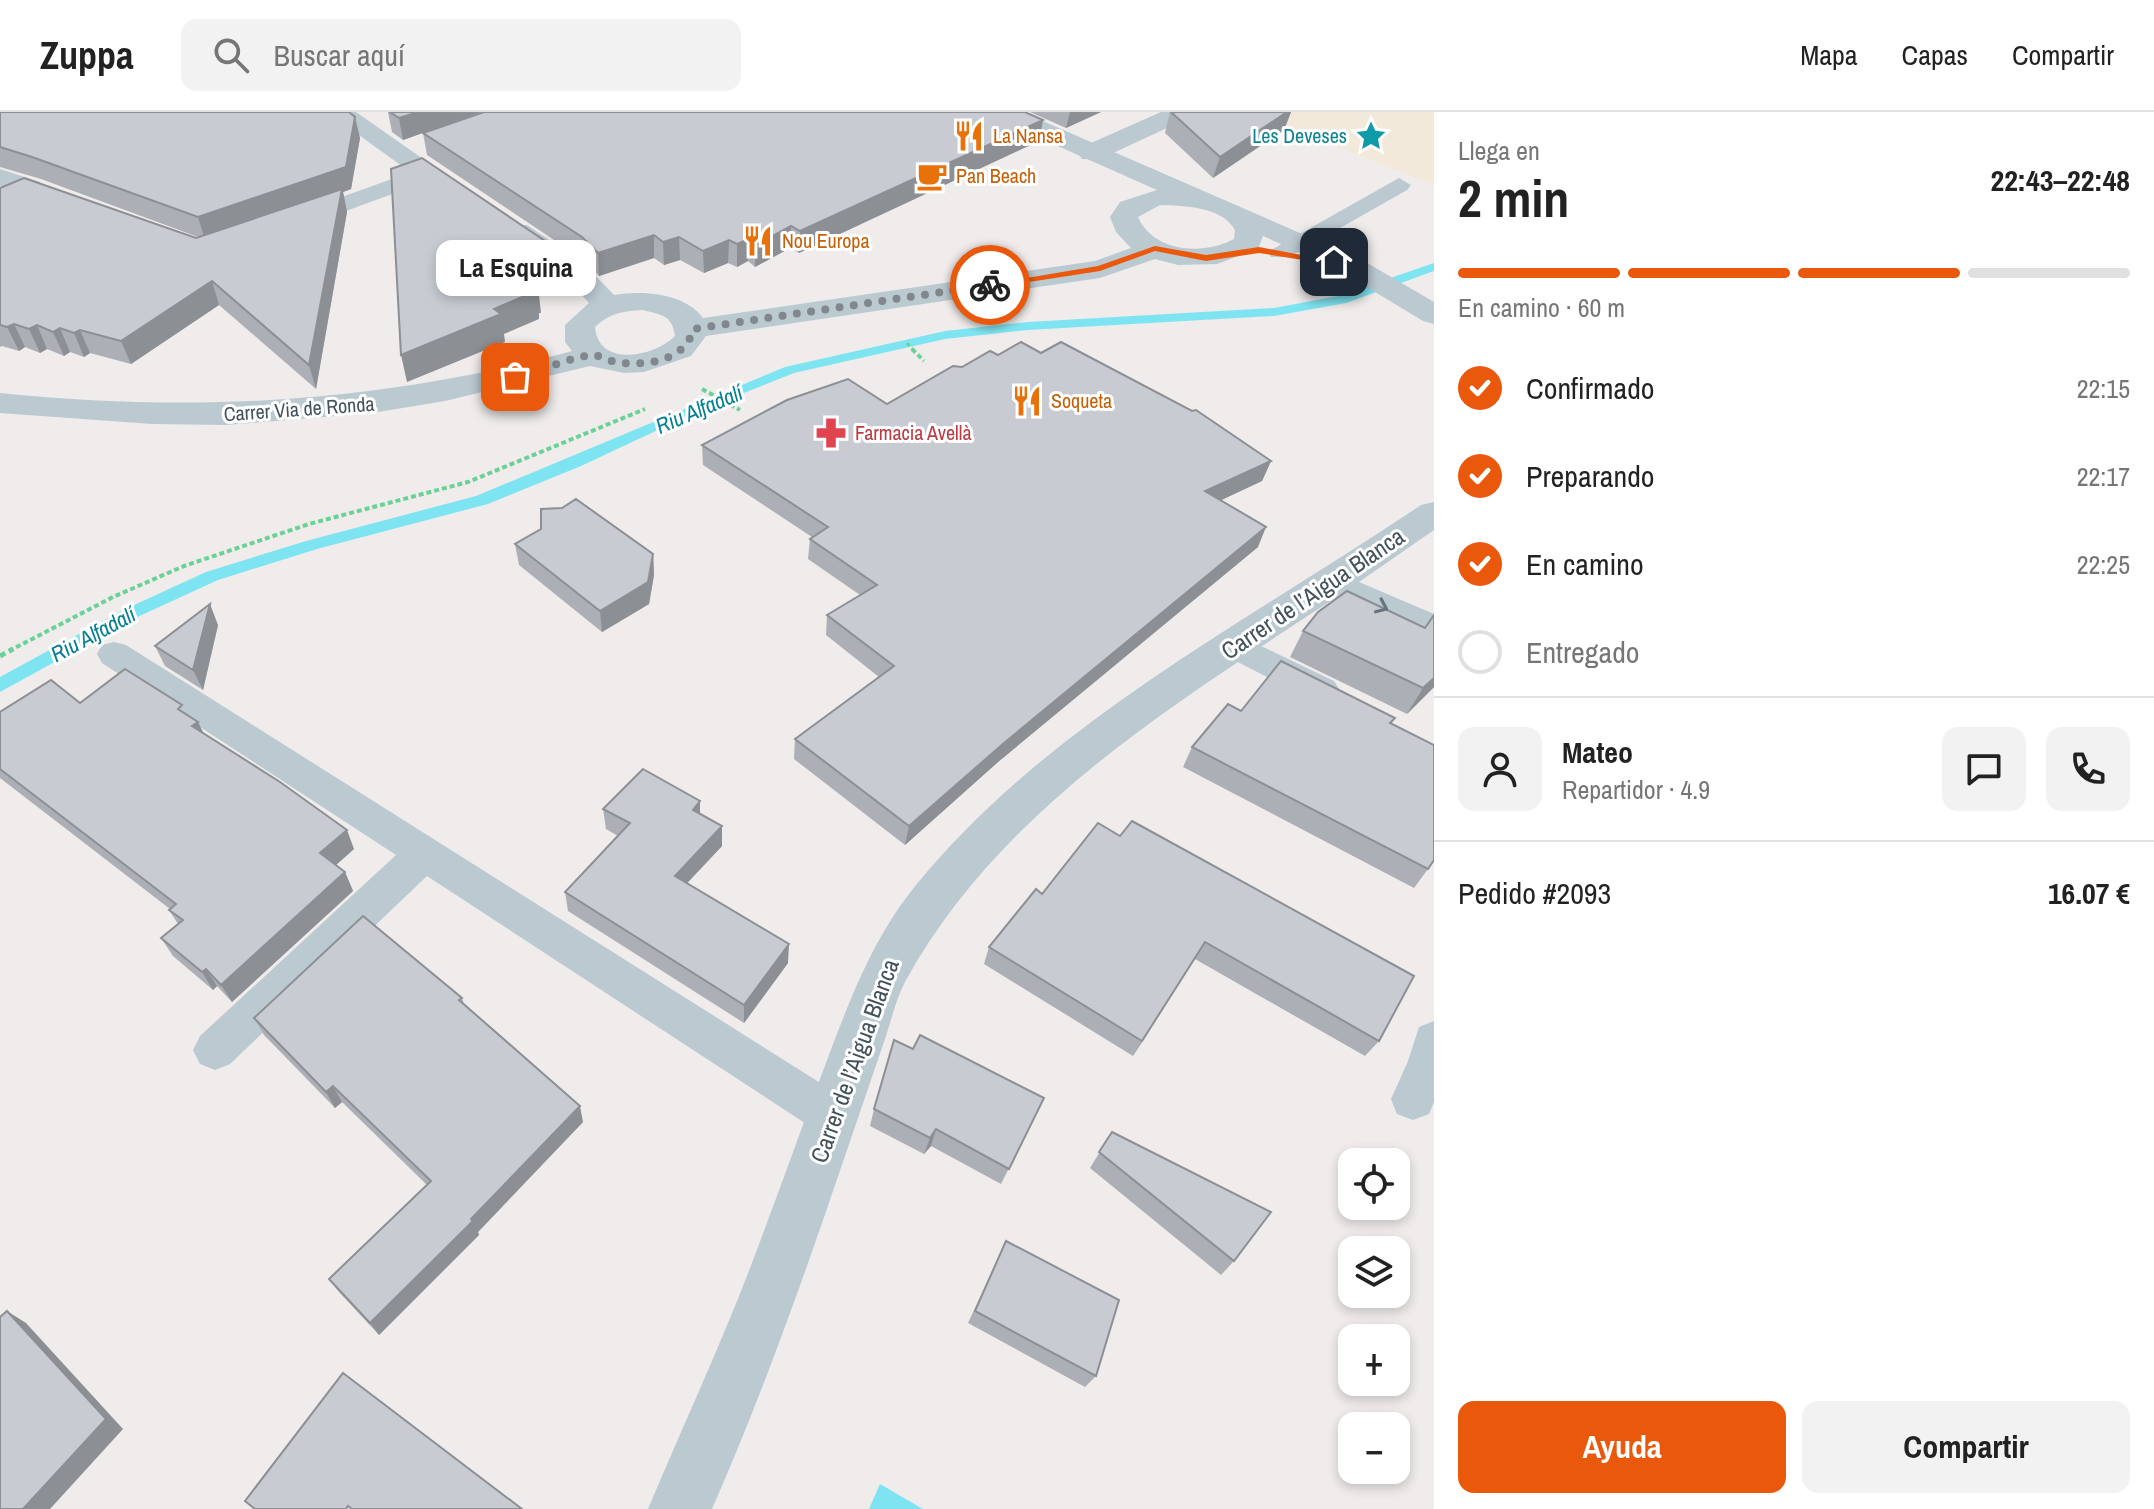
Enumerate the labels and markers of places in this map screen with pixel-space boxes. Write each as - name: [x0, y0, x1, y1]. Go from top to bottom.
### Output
- restaurant icon: La Nansa: [952, 119, 986, 153]
- place icon: Les Deveses: [1354, 119, 1388, 153]
- place label: La Nansa: [993, 122, 1063, 149]
- place label: Les Deveses: [1252, 122, 1347, 149]
- cafe icon: Pan Beach: [915, 159, 949, 193]
- place label: Pan Beach: [956, 162, 1036, 189]
- restaurant icon: Nou Europa: [741, 224, 775, 258]
- place label: Nou Europa: [782, 227, 870, 254]
- pin: [1300, 228, 1368, 296]
- callout: La Esquina: [435, 241, 595, 297]
- pin: [481, 343, 549, 411]
- restaurant icon: Soqueta: [1010, 384, 1044, 418]
- place label: Soqueta: [1051, 387, 1112, 414]
- pharmacy icon: Farmacia Avellà: [814, 416, 848, 450]
- place label: Farmacia Avellà: [855, 419, 972, 446]

